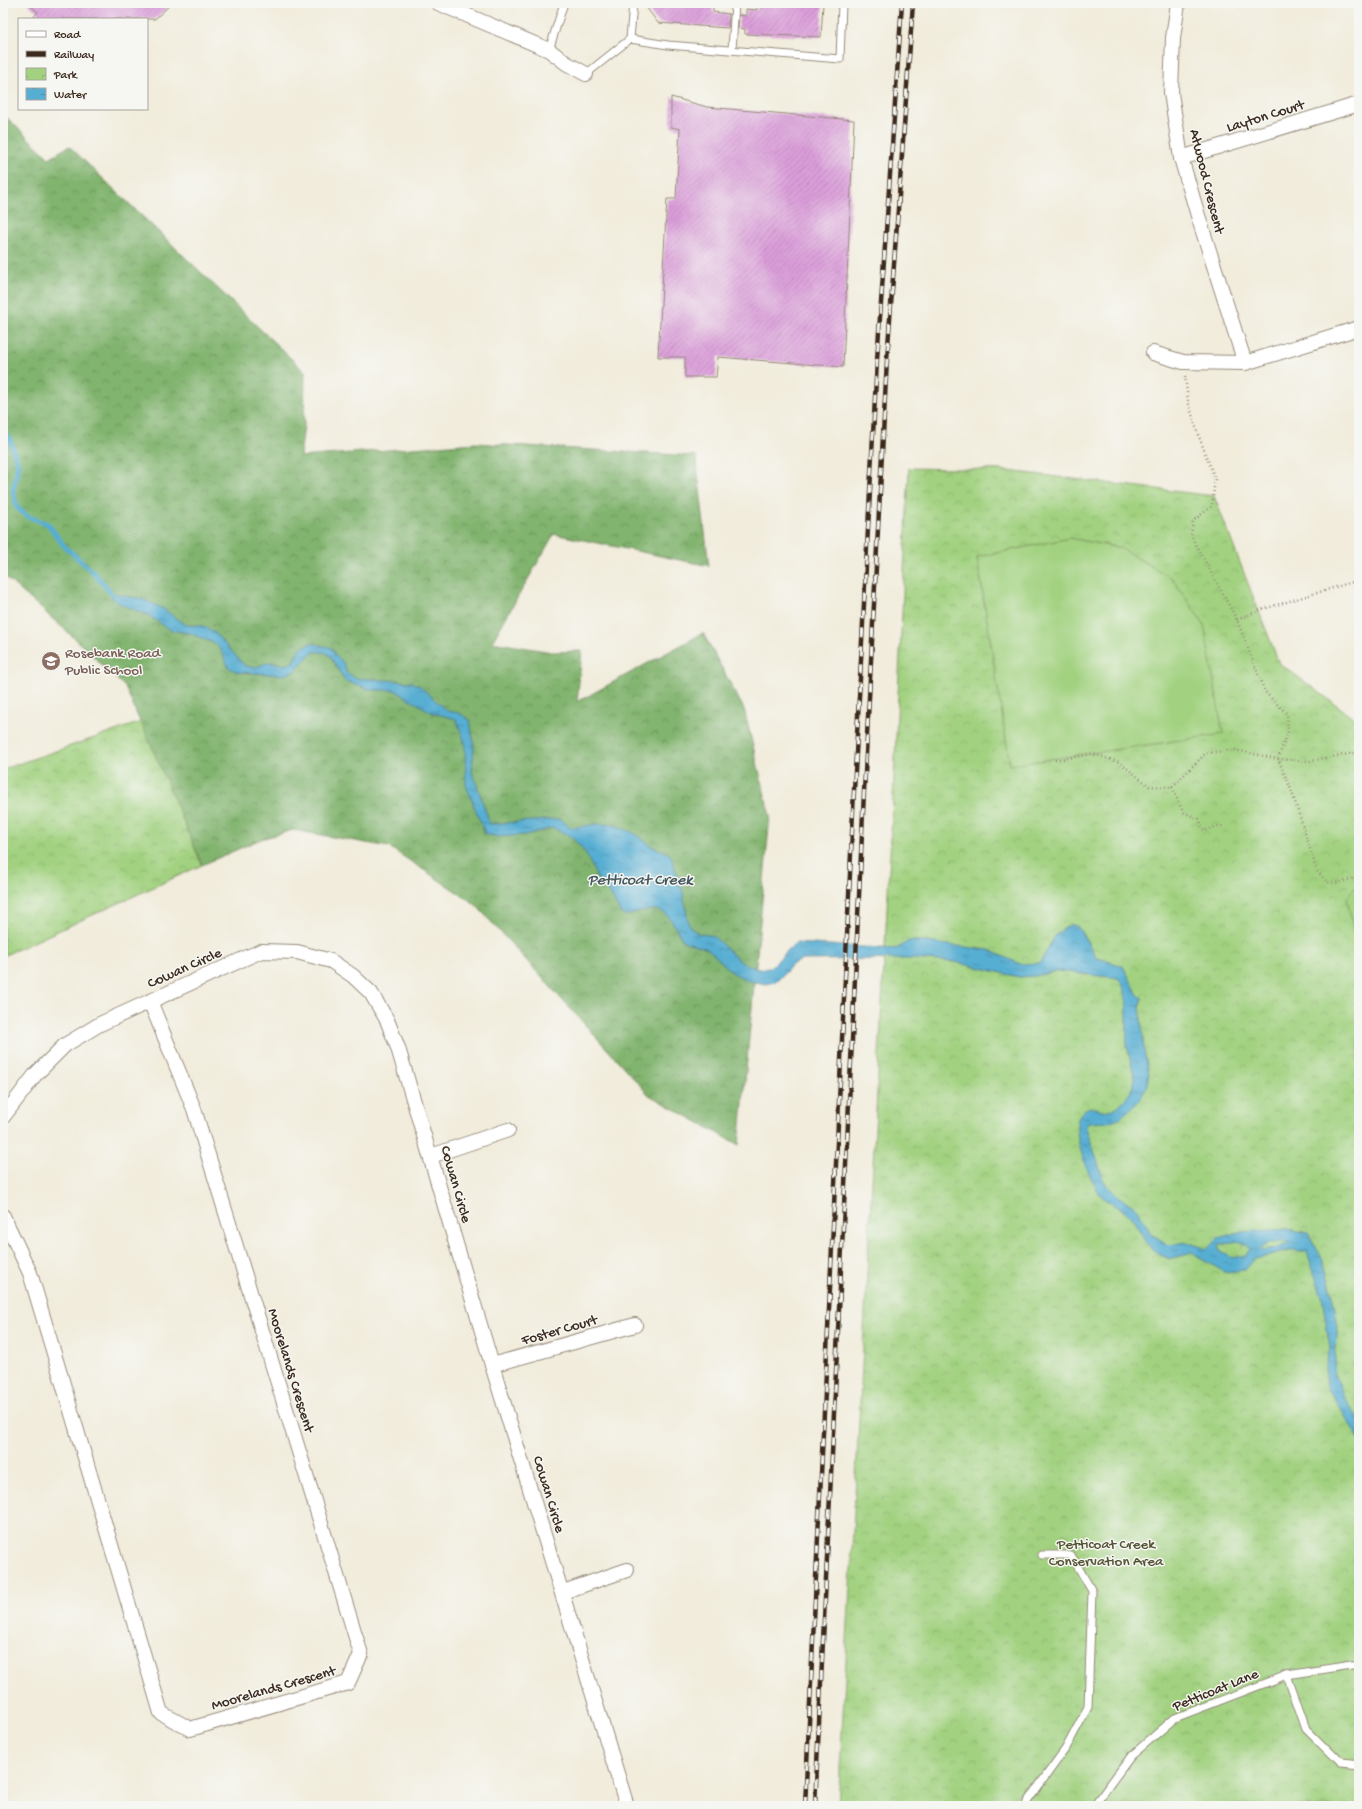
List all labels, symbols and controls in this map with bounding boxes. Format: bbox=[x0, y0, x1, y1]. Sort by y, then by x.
legend bbox=[18, 18, 148, 110]
text: Road bbox=[54, 29, 81, 43]
text: Railway bbox=[54, 49, 94, 63]
text: Park bbox=[53, 69, 79, 83]
text: Water bbox=[54, 89, 88, 103]
street label: Layton Court bbox=[1225, 96, 1308, 137]
street label: Atwood Crescent bbox=[1184, 127, 1228, 238]
place label: Rosebank Road Public School bbox=[64, 645, 161, 680]
school or university icon: Rosebank Road Public School bbox=[40, 650, 62, 672]
water label: Petticoat Creek bbox=[588, 872, 694, 891]
street label: Cowan Circle bbox=[145, 944, 225, 993]
street label: Cowan Circle bbox=[435, 1144, 475, 1225]
street label: Moorelands Crescent bbox=[263, 1307, 318, 1436]
street label: Foster Court bbox=[519, 1311, 601, 1351]
street label: Cowan Circle bbox=[528, 1454, 568, 1535]
park label: Petticoat Creek Conservation Area bbox=[1049, 1536, 1164, 1571]
street label: Moorelands Crescent bbox=[209, 1662, 340, 1715]
street label: Petticoat Lane bbox=[1169, 1665, 1262, 1717]

